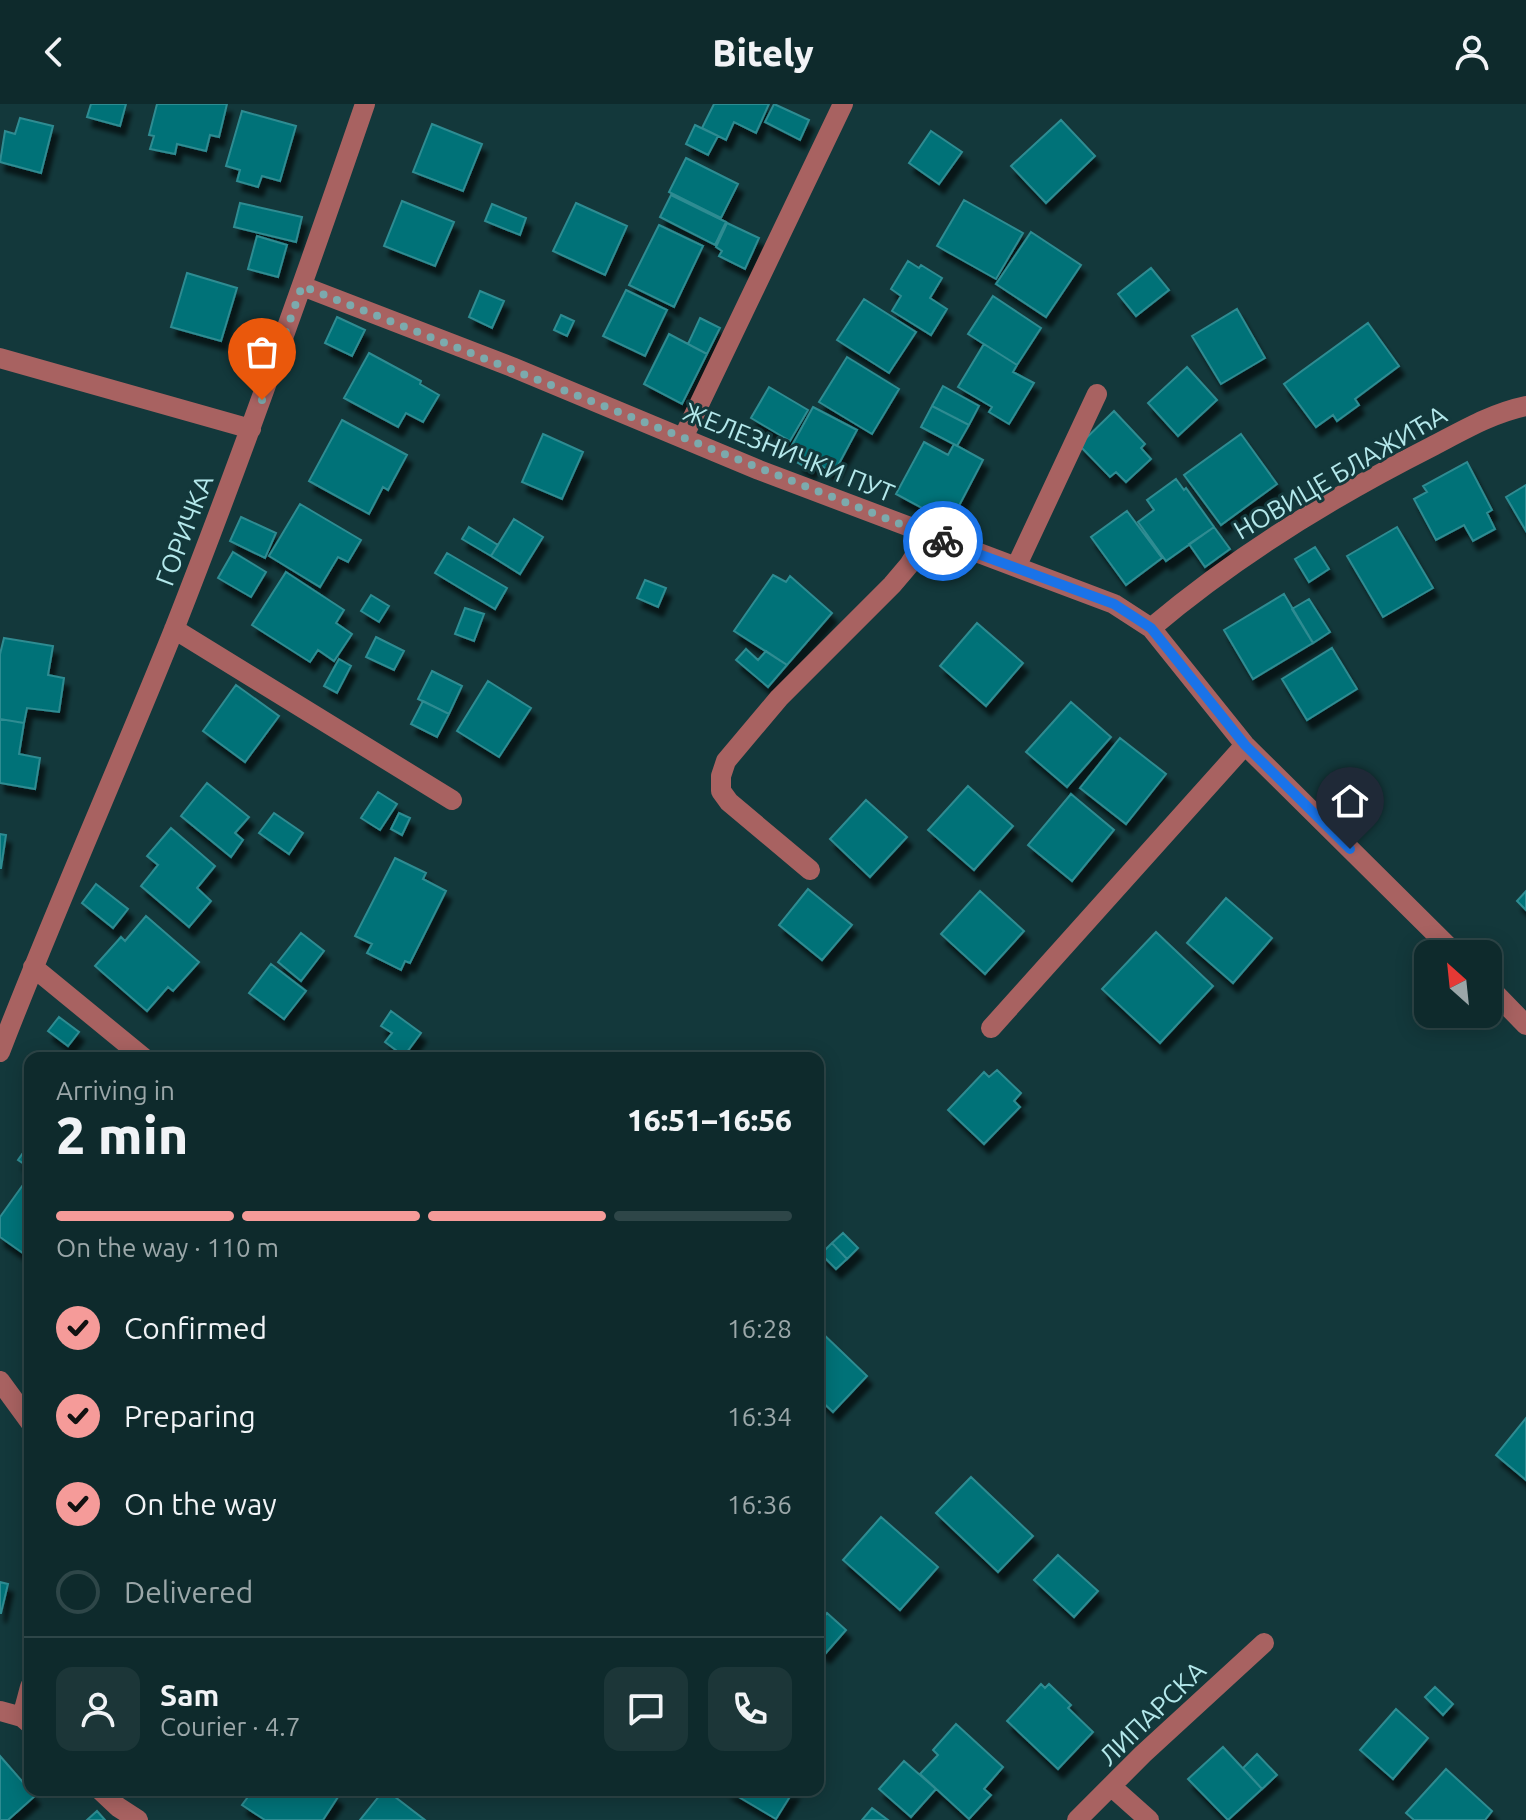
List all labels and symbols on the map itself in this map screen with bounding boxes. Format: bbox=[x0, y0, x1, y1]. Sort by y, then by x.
pin bbox=[228, 318, 296, 400]
street label: ЖЕЛЕЗНИЧКИ ПУТ bbox=[679, 396, 899, 508]
street label: НОВИЦЕ БЛАЖИЋА bbox=[1229, 399, 1452, 545]
street label: ГОРИЧКА bbox=[150, 470, 218, 589]
courier bbox=[903, 501, 983, 581]
pin bbox=[1316, 767, 1384, 849]
north arrow bbox=[1414, 940, 1502, 1028]
street label: ЛИПАРСКА bbox=[1093, 1655, 1211, 1771]

